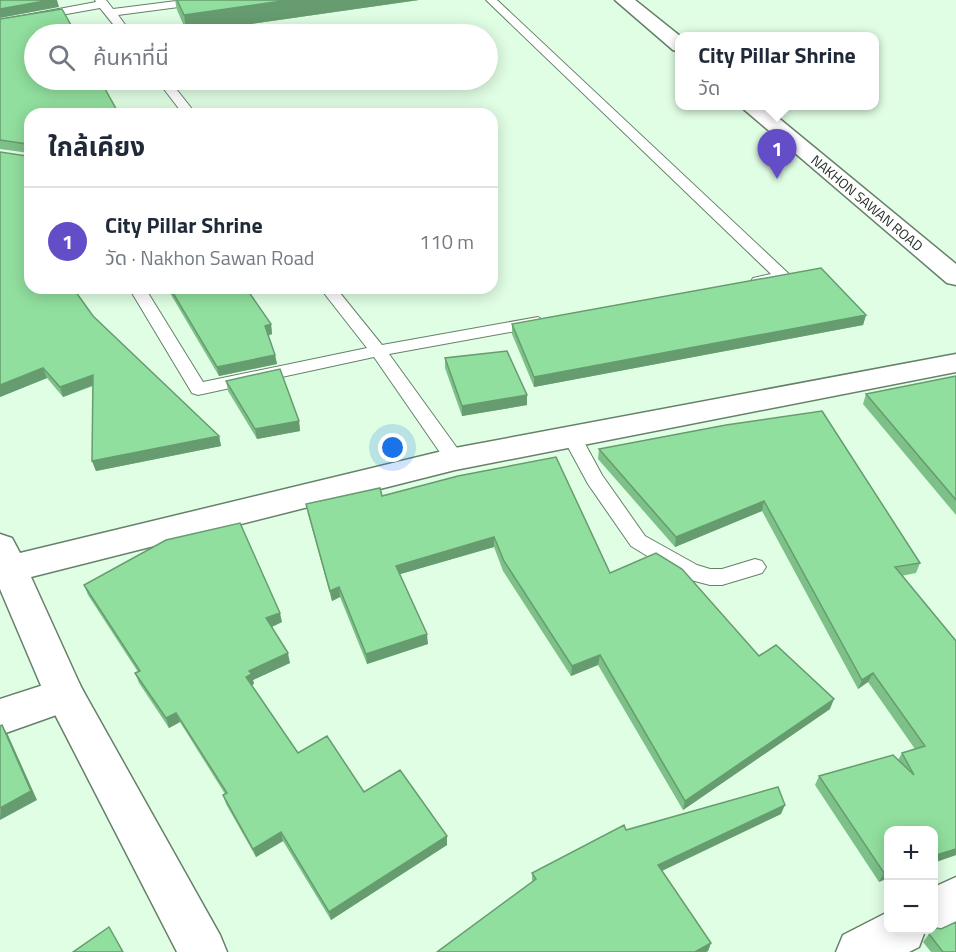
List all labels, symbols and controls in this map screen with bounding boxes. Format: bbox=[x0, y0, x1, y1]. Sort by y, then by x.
search box bbox=[24, 24, 498, 90]
popup bbox=[675, 32, 879, 110]
text: City Pillar Shrine bbox=[698, 38, 856, 72]
text: ค้นหาที่นี่ bbox=[93, 40, 169, 74]
icon: search bbox=[45, 41, 78, 74]
text: วัด bbox=[698, 72, 720, 103]
text: ใกล้เคียง bbox=[48, 127, 145, 166]
pin: 1 bbox=[758, 130, 796, 179]
street label: NAKHON SAWAN ROAD bbox=[807, 149, 928, 256]
text: City Pillar Shrine bbox=[105, 208, 263, 242]
text: 1 bbox=[62, 226, 73, 257]
text: 110 m bbox=[419, 226, 474, 257]
text: วัด · Nakhon Sawan Road bbox=[105, 242, 314, 273]
your location bbox=[378, 433, 407, 462]
map controls bbox=[884, 826, 938, 934]
button: + bbox=[884, 826, 938, 880]
button: − bbox=[884, 880, 938, 934]

